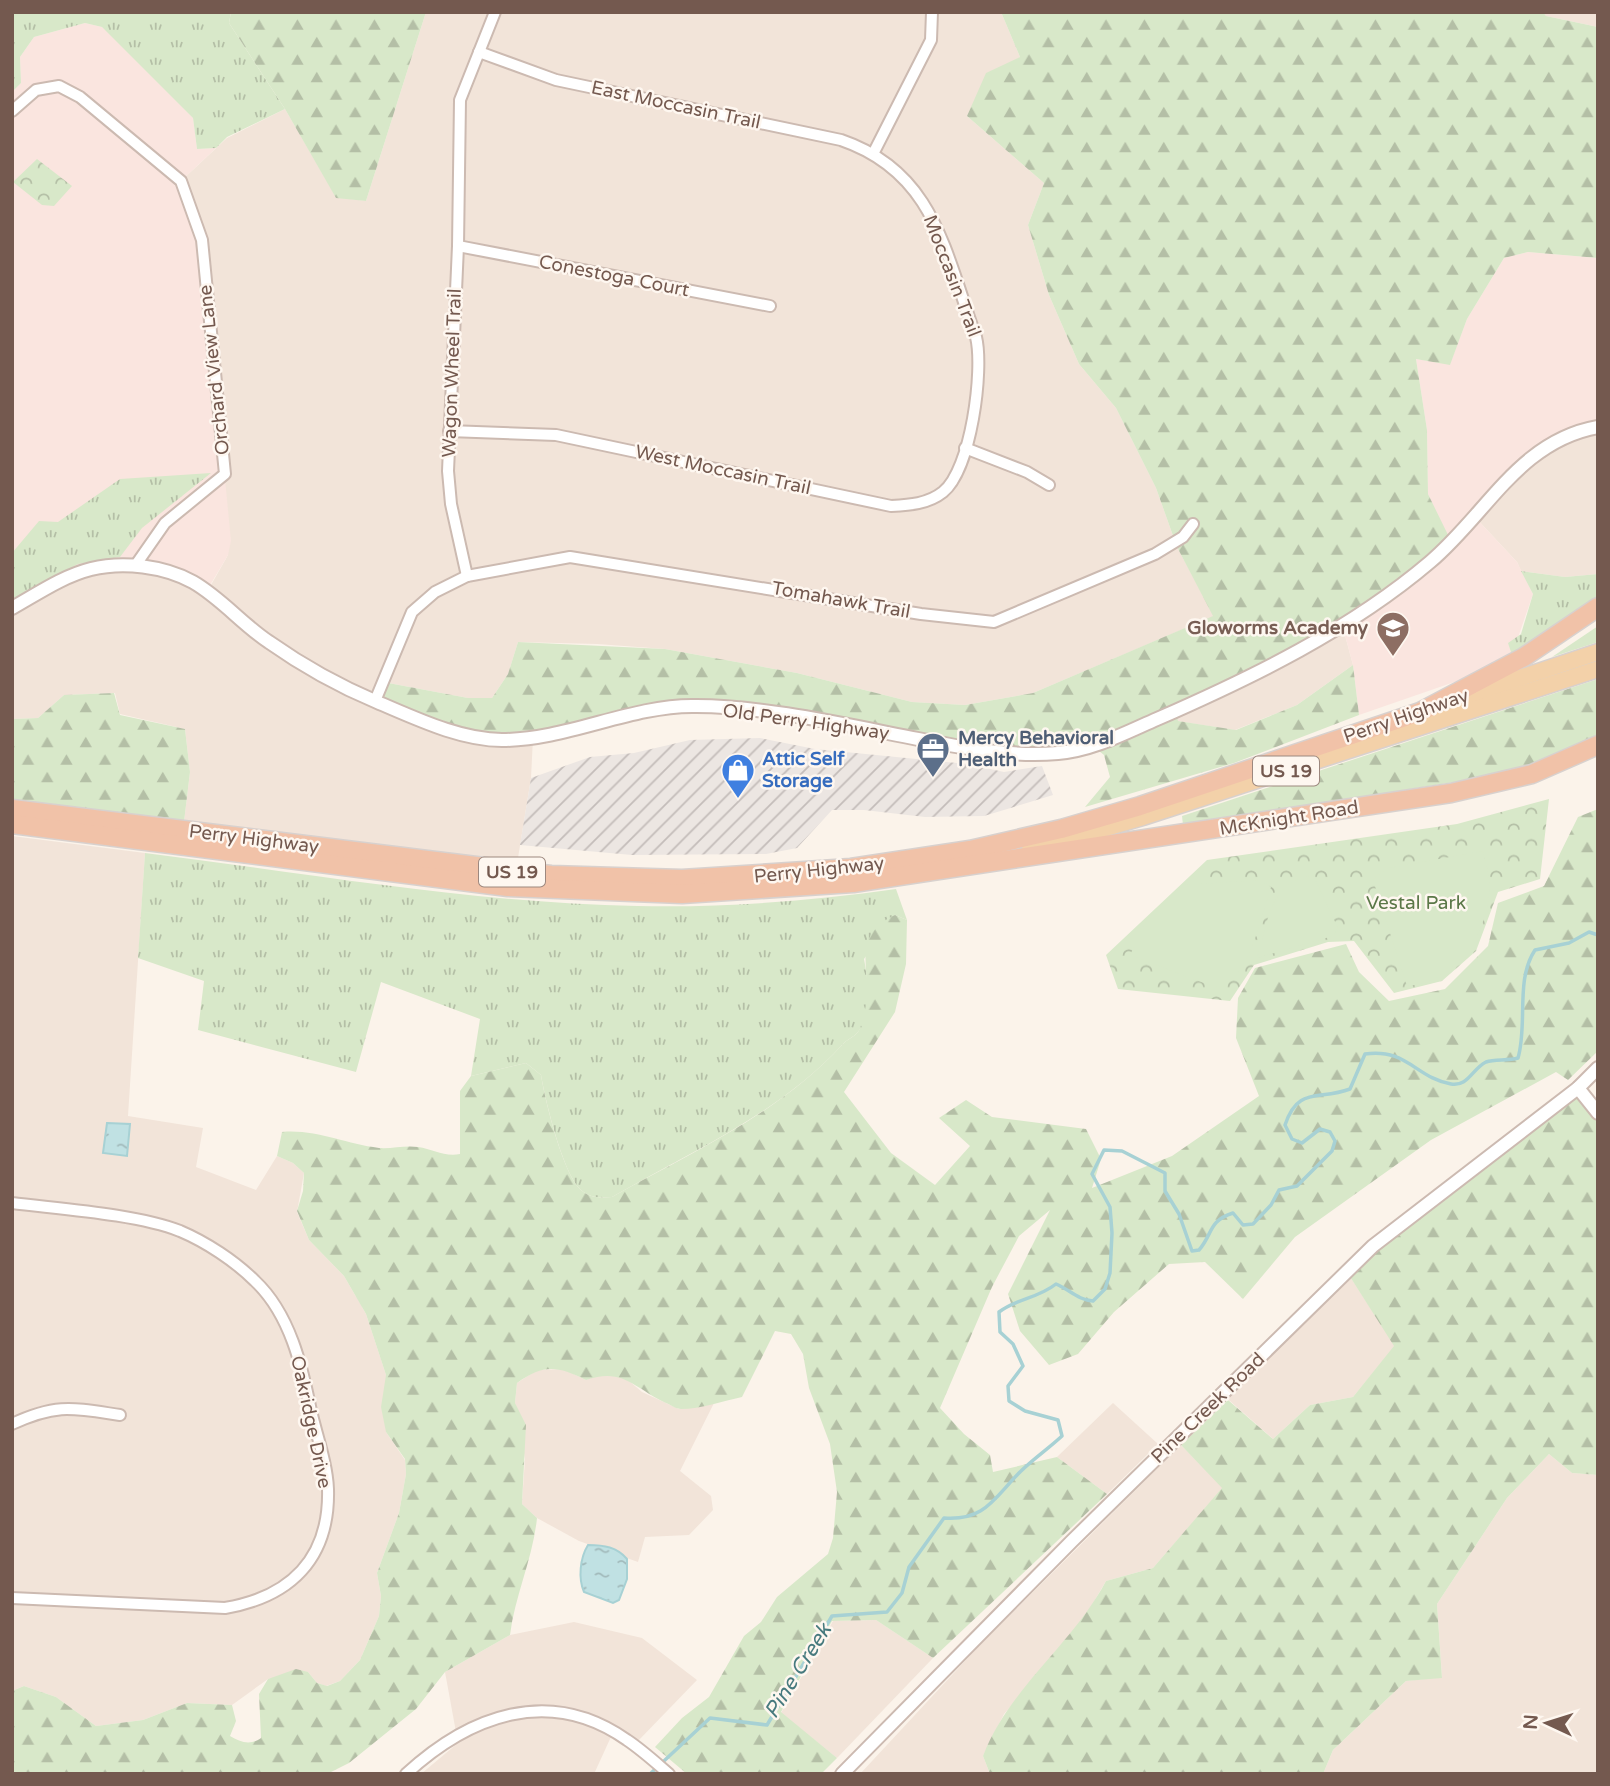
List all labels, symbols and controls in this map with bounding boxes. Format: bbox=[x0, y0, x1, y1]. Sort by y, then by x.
street label: East Moccasin Trail bbox=[589, 76, 763, 134]
street label: Moccasin Trail bbox=[919, 212, 985, 340]
street label: Conestoga Court bbox=[537, 251, 691, 301]
street label: Orchard View Lane bbox=[194, 284, 234, 456]
street label: Wagon Wheel Trail bbox=[438, 288, 466, 458]
street label: West Moccasin Trail bbox=[633, 441, 813, 499]
street label: Tomahawk Trail bbox=[770, 577, 912, 623]
school or university icon: Gloworms Academy bbox=[1374, 609, 1412, 658]
place label: Gloworms Academy bbox=[1187, 617, 1369, 640]
street label: Perry Highway bbox=[1341, 684, 1471, 748]
street label: Old Perry Highway bbox=[721, 699, 891, 745]
place label: Mercy Behavioral Health bbox=[958, 727, 1114, 771]
office icon: Mercy Behavioral Health bbox=[914, 730, 952, 779]
place label: Attic Self Storage bbox=[762, 748, 845, 793]
shop icon: Attic Self Storage bbox=[719, 751, 757, 800]
road number: US 19 bbox=[1253, 756, 1319, 786]
street label: McKnight Road bbox=[1218, 796, 1360, 840]
street label: Perry Highway bbox=[188, 820, 320, 858]
street label: Perry Highway bbox=[753, 852, 885, 888]
road number: US 19 bbox=[479, 858, 545, 886]
park label: Vestal Park bbox=[1366, 892, 1466, 914]
street label: Pine Creek Road bbox=[1147, 1348, 1269, 1468]
street label: Oakridge Drive bbox=[286, 1354, 336, 1490]
water label: Pine Creek bbox=[759, 1618, 838, 1723]
north arrow bbox=[1512, 1688, 1582, 1758]
text: N bbox=[1520, 1714, 1543, 1730]

